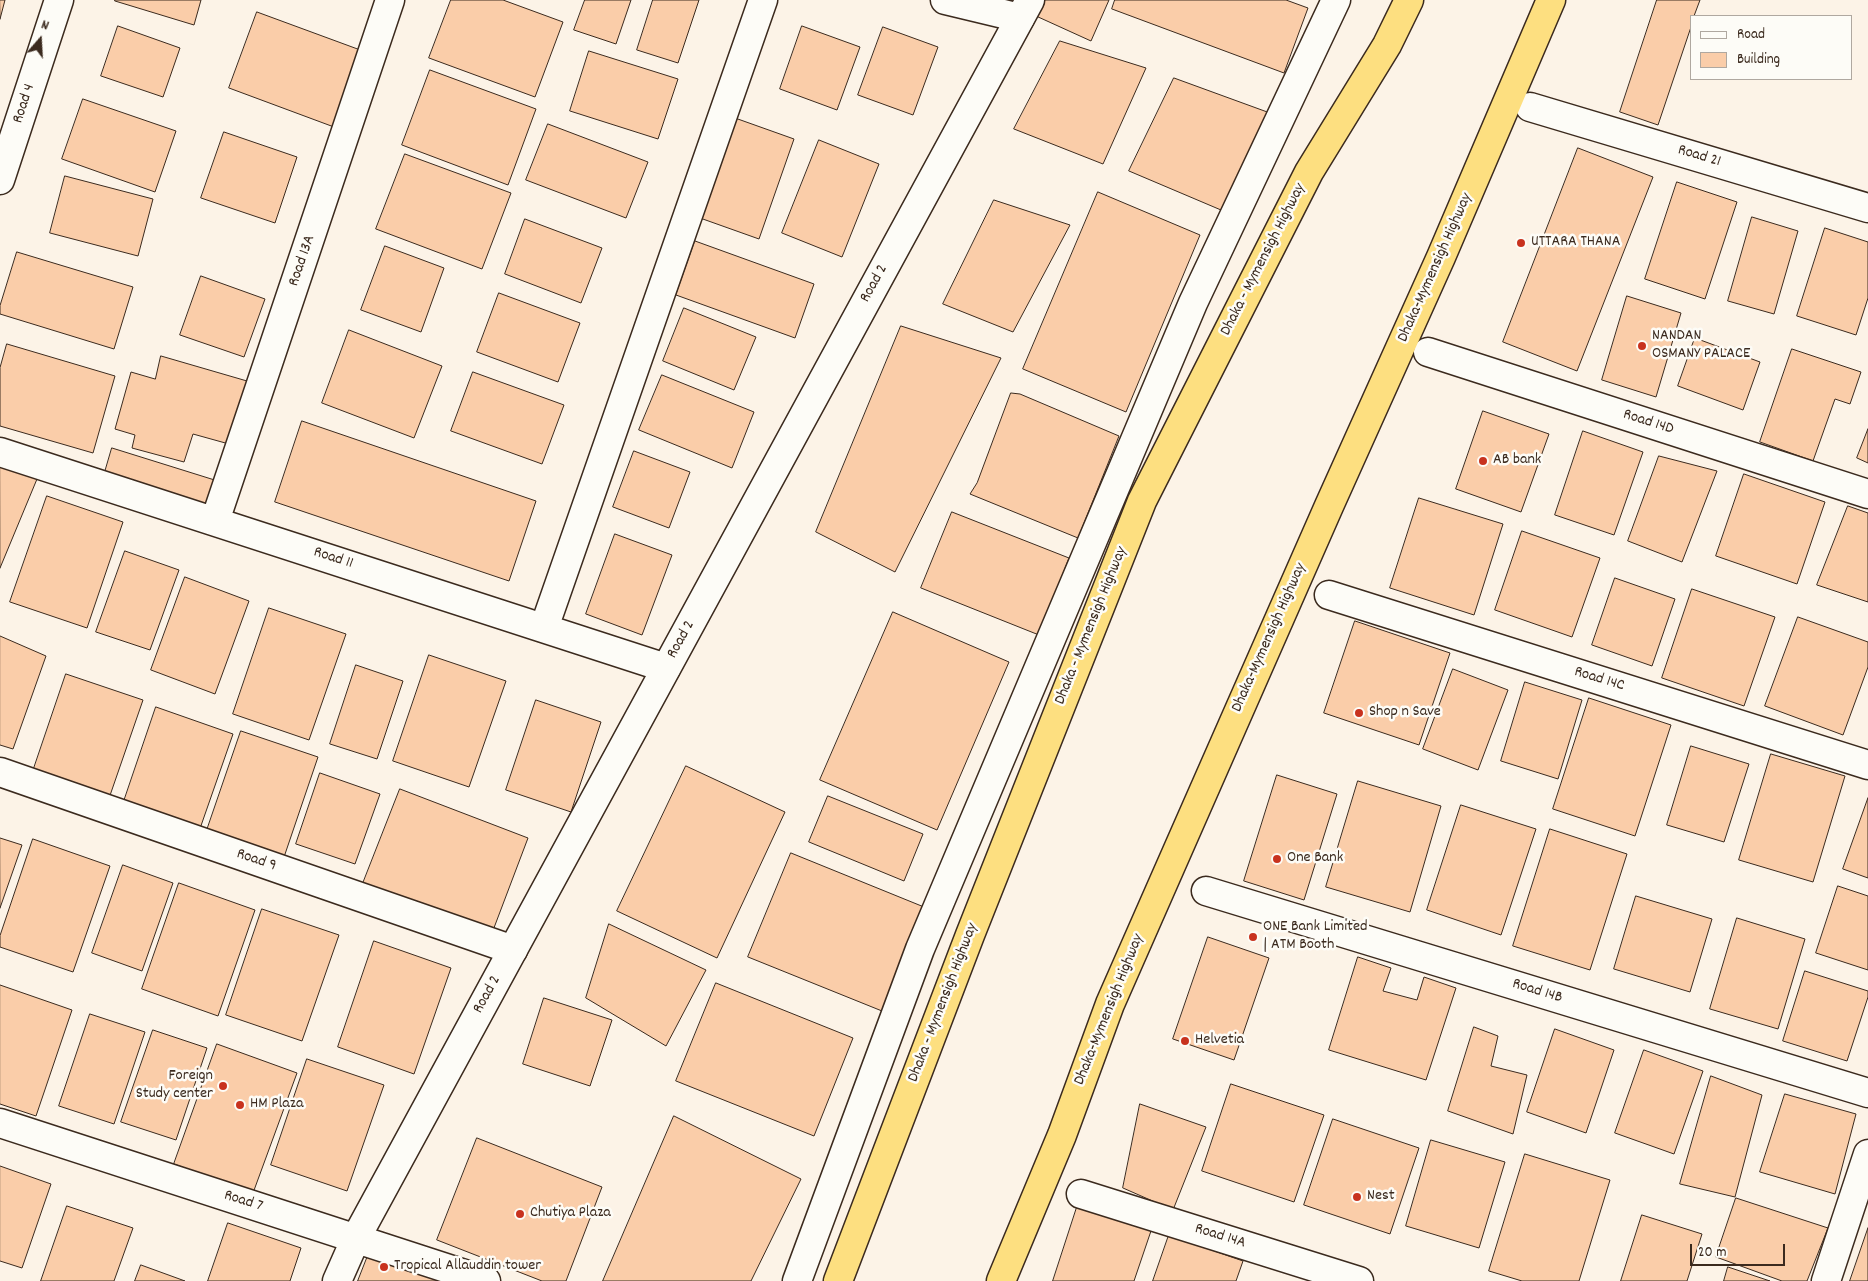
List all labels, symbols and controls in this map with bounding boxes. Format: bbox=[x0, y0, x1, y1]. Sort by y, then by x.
north arrow bbox=[15, 15, 65, 65]
text: N bbox=[38, 15, 51, 36]
legend bbox=[1690, 15, 1853, 80]
text: Road bbox=[1737, 24, 1765, 46]
text: Building bbox=[1737, 49, 1780, 71]
street label: Road 4 bbox=[10, 82, 40, 126]
street label: Road 21 bbox=[1675, 141, 1723, 173]
street label: Dhaka - Mymensigh Highway bbox=[1217, 181, 1311, 339]
street label: Dhaka-Mymensigh Highway bbox=[1394, 190, 1478, 346]
street label: Road 13A bbox=[285, 233, 321, 289]
place label: UTTARA THANA bbox=[1531, 233, 1620, 253]
marker: UTTARA THANA bbox=[1515, 237, 1527, 249]
street label: Road 2 bbox=[857, 262, 893, 306]
place label: NANDAN OSMANY PALACE bbox=[1652, 327, 1750, 365]
marker: NANDAN OSMANY PALACE bbox=[1636, 340, 1648, 352]
street label: Road 14D bbox=[1620, 406, 1676, 440]
place label: AB bank bbox=[1493, 451, 1541, 471]
marker: AB bank bbox=[1477, 455, 1489, 467]
street label: Road 11 bbox=[311, 544, 355, 574]
street label: Dhaka - Mymensigh Highway bbox=[1052, 544, 1132, 708]
street label: Dhaka-Mymensigh Highway bbox=[1228, 560, 1312, 716]
street label: Road 2 bbox=[664, 618, 700, 662]
street label: Road 14C bbox=[1572, 663, 1626, 697]
place label: Shop n Save bbox=[1369, 703, 1441, 723]
marker: Shop n Save bbox=[1353, 707, 1365, 719]
street label: Road 9 bbox=[234, 845, 278, 877]
place label: One Bank bbox=[1287, 849, 1343, 869]
marker: One Bank bbox=[1271, 853, 1283, 865]
place label: ONE Bank Limited | ATM Booth bbox=[1263, 918, 1368, 956]
street label: Dhaka - Mymensigh Highway bbox=[905, 921, 983, 1085]
marker: ONE Bank Limited | ATM Booth bbox=[1247, 931, 1259, 943]
street label: Dhaka-Mymensigh Highway bbox=[1071, 932, 1149, 1088]
street label: Road 2 bbox=[470, 973, 506, 1017]
street label: Road 14B bbox=[1510, 975, 1564, 1009]
place label: Helvetia bbox=[1195, 1031, 1244, 1051]
marker: Helvetia bbox=[1179, 1035, 1191, 1047]
place label: Foreign Study center bbox=[136, 1067, 213, 1105]
marker: Foreign Study center bbox=[217, 1080, 229, 1092]
place label: HM Plaza bbox=[250, 1095, 303, 1115]
marker: HM Plaza bbox=[234, 1099, 246, 1111]
street label: Road 7 bbox=[221, 1187, 265, 1217]
place label: Nest bbox=[1367, 1187, 1395, 1207]
marker: Nest bbox=[1351, 1191, 1363, 1203]
place label: Chutiya Plaza bbox=[530, 1204, 611, 1224]
marker: Chutiya Plaza bbox=[514, 1208, 526, 1220]
street label: Road 14A bbox=[1192, 1220, 1248, 1254]
scale bar bbox=[1693, 1234, 1788, 1266]
text: 20 m bbox=[1698, 1242, 1726, 1264]
place label: Tropical Allauddin tower bbox=[394, 1257, 541, 1277]
marker: Tropical Allauddin tower bbox=[378, 1261, 390, 1273]

